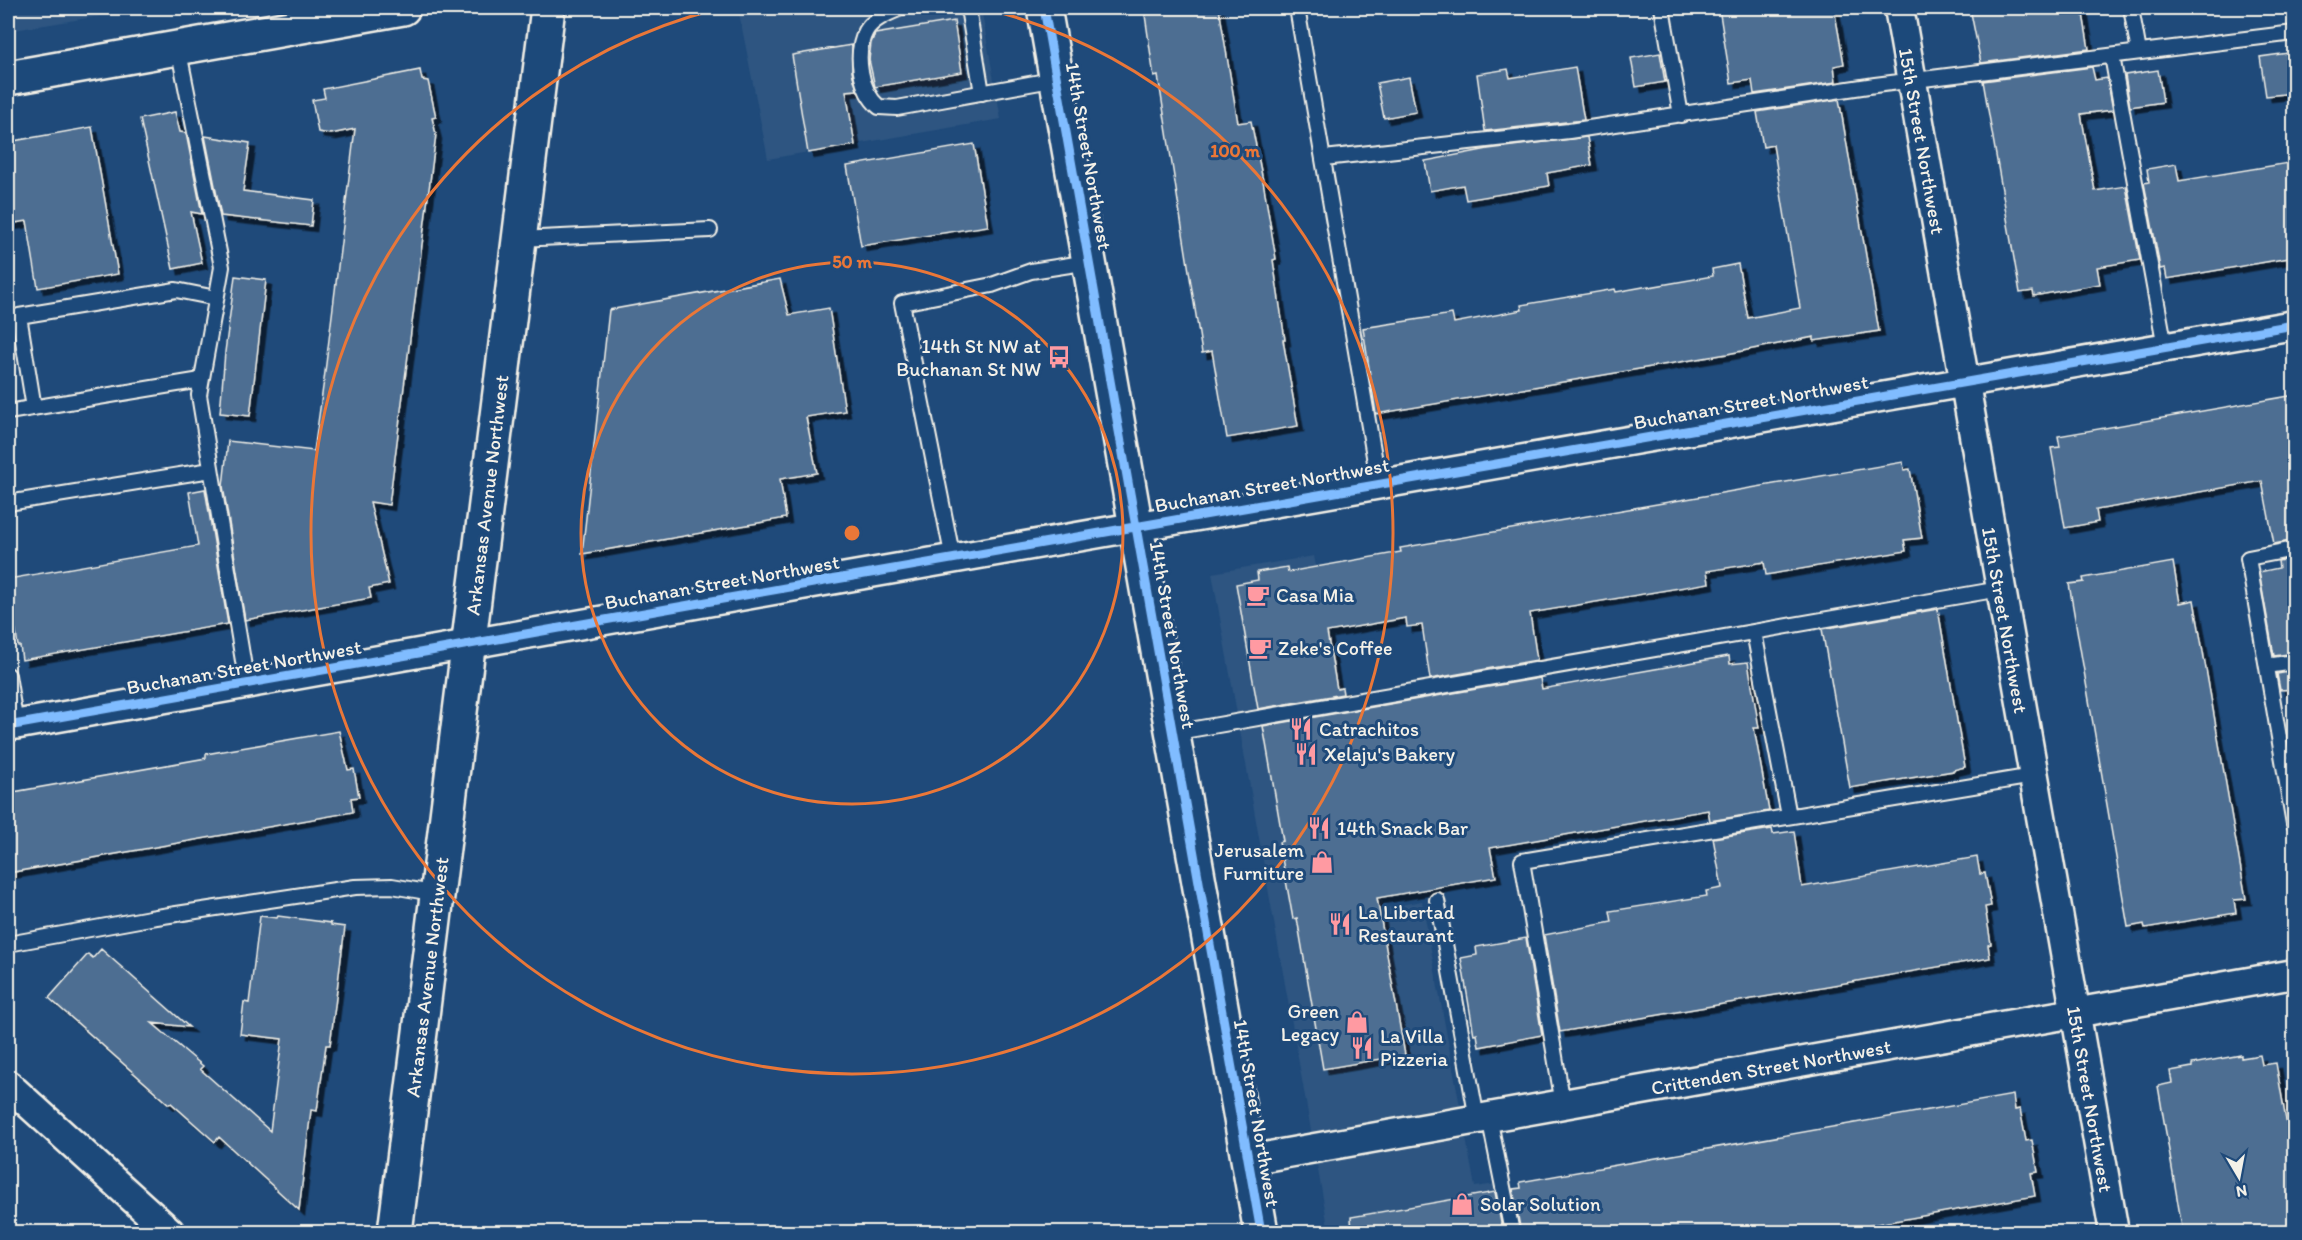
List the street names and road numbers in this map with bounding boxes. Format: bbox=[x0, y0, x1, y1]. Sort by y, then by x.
street label: 15th Street Northwest bbox=[1894, 46, 1950, 236]
street label: 14th Street Northwest bbox=[1061, 60, 1117, 252]
street label: Buchanan Street Northwest bbox=[1632, 370, 1870, 434]
street label: Arkansas Avenue Northwest bbox=[460, 373, 514, 617]
street label: Buchanan Street Northwest bbox=[1153, 453, 1391, 517]
street label: 15th Street Northwest bbox=[1977, 525, 2033, 715]
street label: 14th Street Northwest bbox=[1145, 539, 1201, 731]
street label: Buchanan Street Northwest bbox=[603, 550, 841, 614]
street label: Buchanan Street Northwest bbox=[125, 635, 363, 699]
street label: Arkansas Avenue Northwest bbox=[400, 855, 454, 1099]
street label: 15th Street Northwest bbox=[2062, 1004, 2118, 1194]
street label: 14th Street Northwest bbox=[1229, 1017, 1285, 1209]
street label: Crittenden Street Northwest bbox=[1649, 1034, 1893, 1100]

